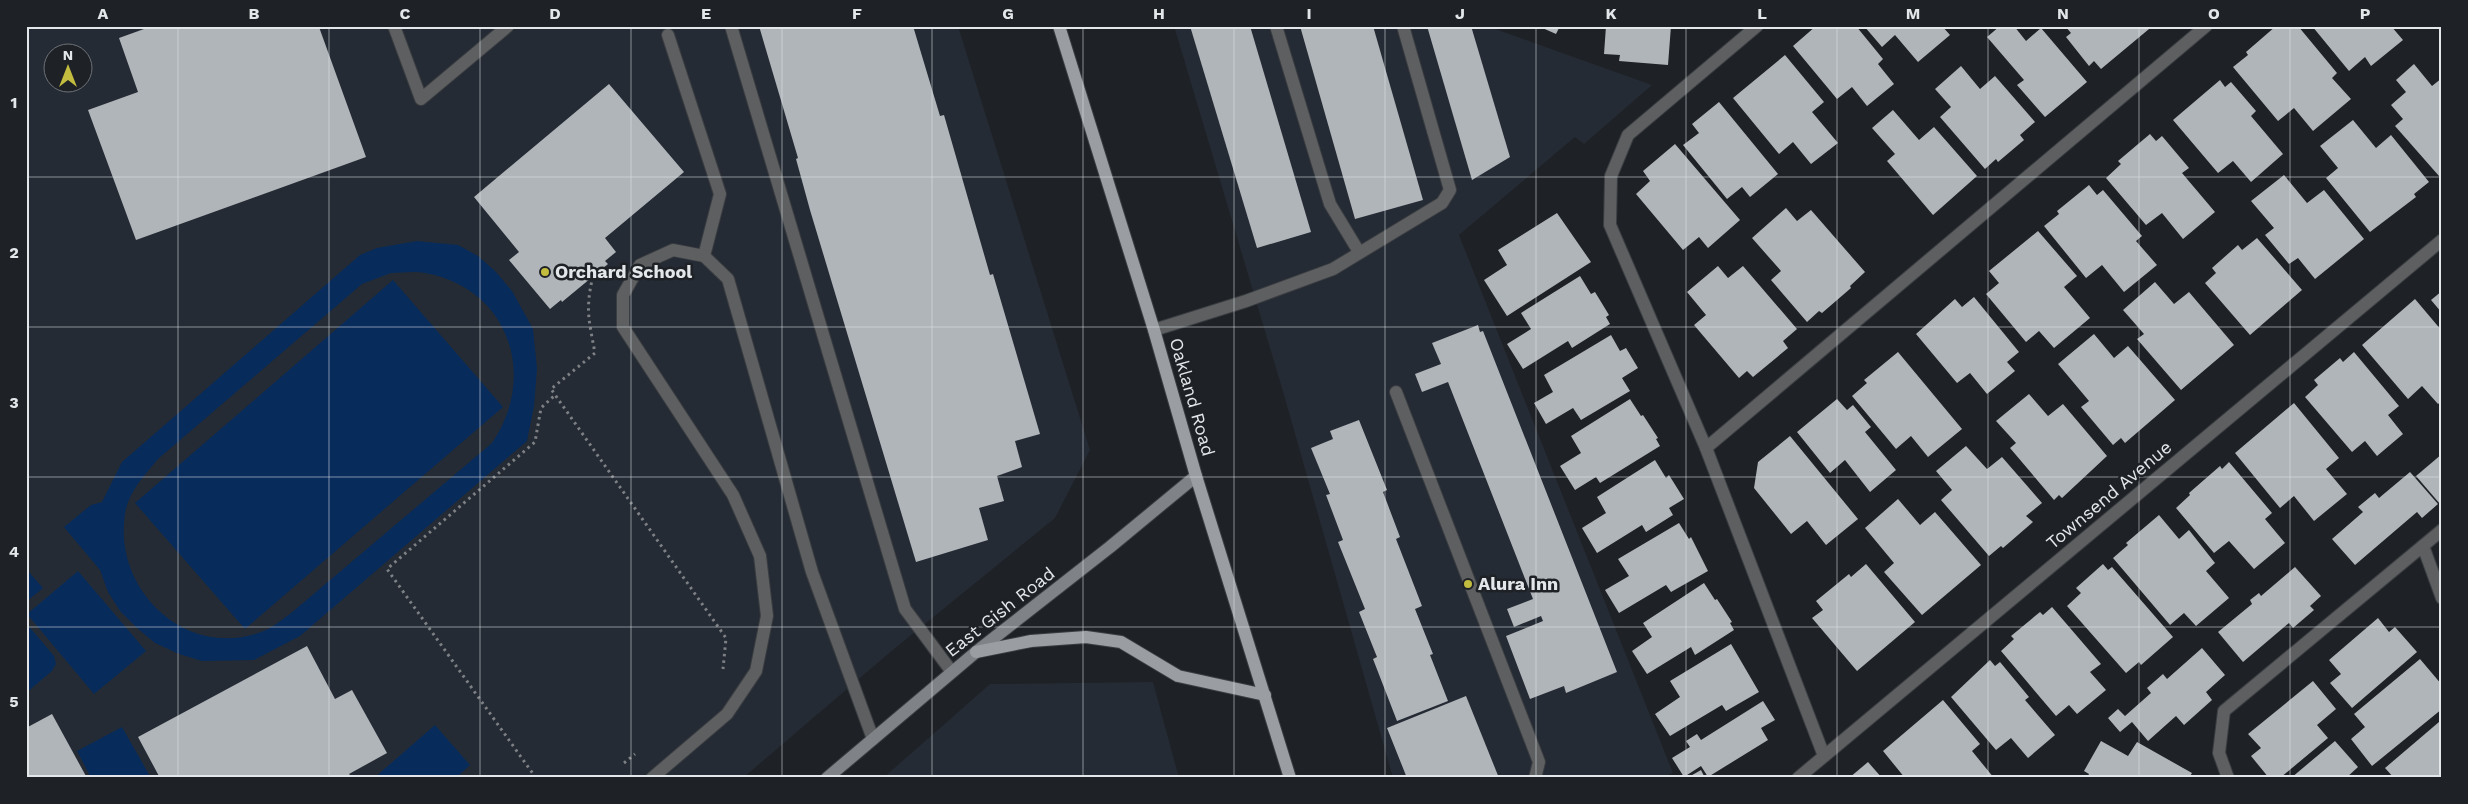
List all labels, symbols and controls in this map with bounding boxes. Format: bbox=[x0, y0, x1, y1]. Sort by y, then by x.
text: A bbox=[98, 4, 109, 23]
text: B bbox=[249, 4, 260, 23]
text: C bbox=[400, 4, 411, 23]
text: D bbox=[549, 4, 561, 23]
text: E bbox=[701, 4, 711, 23]
text: F bbox=[852, 4, 862, 23]
text: G bbox=[1002, 4, 1014, 23]
text: H bbox=[1153, 4, 1165, 23]
text: I bbox=[1306, 4, 1312, 23]
text: J bbox=[1455, 4, 1465, 23]
text: K bbox=[1605, 4, 1617, 23]
text: L bbox=[1757, 4, 1767, 23]
text: M bbox=[1906, 4, 1920, 23]
text: N bbox=[2057, 4, 2069, 23]
text: O bbox=[2208, 4, 2220, 23]
text: P bbox=[2360, 4, 2371, 23]
north arrow bbox=[42, 42, 92, 92]
text: N bbox=[63, 47, 73, 63]
text: 1 bbox=[11, 93, 17, 112]
text: 2 bbox=[9, 243, 19, 262]
place label: Orchard School bbox=[555, 261, 692, 282]
marker: Orchard School bbox=[539, 266, 551, 278]
street label: Oakland Road bbox=[1166, 335, 1219, 458]
text: 3 bbox=[9, 393, 19, 412]
street label: Townsend Avenue bbox=[2042, 436, 2176, 553]
text: 4 bbox=[9, 542, 19, 561]
street label: East Gish Road bbox=[941, 562, 1059, 661]
place label: Alura Inn bbox=[1478, 573, 1558, 594]
marker: Alura Inn bbox=[1462, 578, 1474, 590]
text: 5 bbox=[9, 692, 19, 711]

